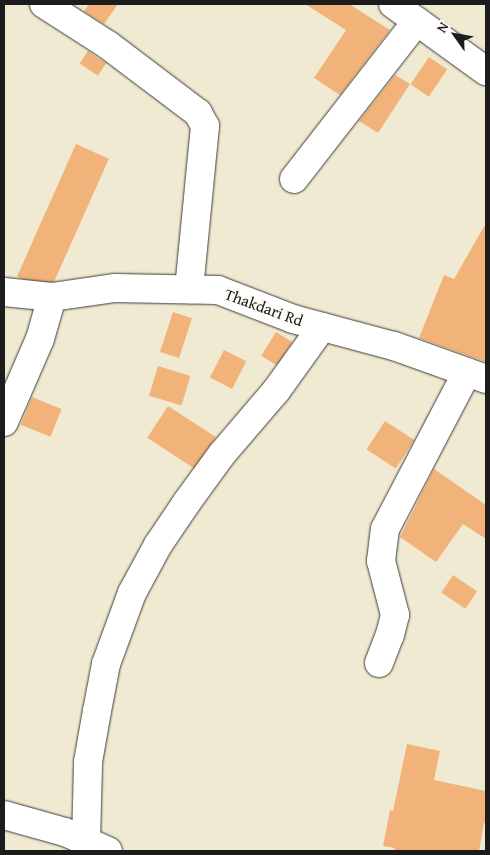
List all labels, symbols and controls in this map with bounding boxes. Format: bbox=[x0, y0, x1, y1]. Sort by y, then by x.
north arrow bbox=[430, 10, 480, 60]
text: N bbox=[431, 18, 453, 36]
street label: Thakdari Rd bbox=[222, 284, 306, 330]

